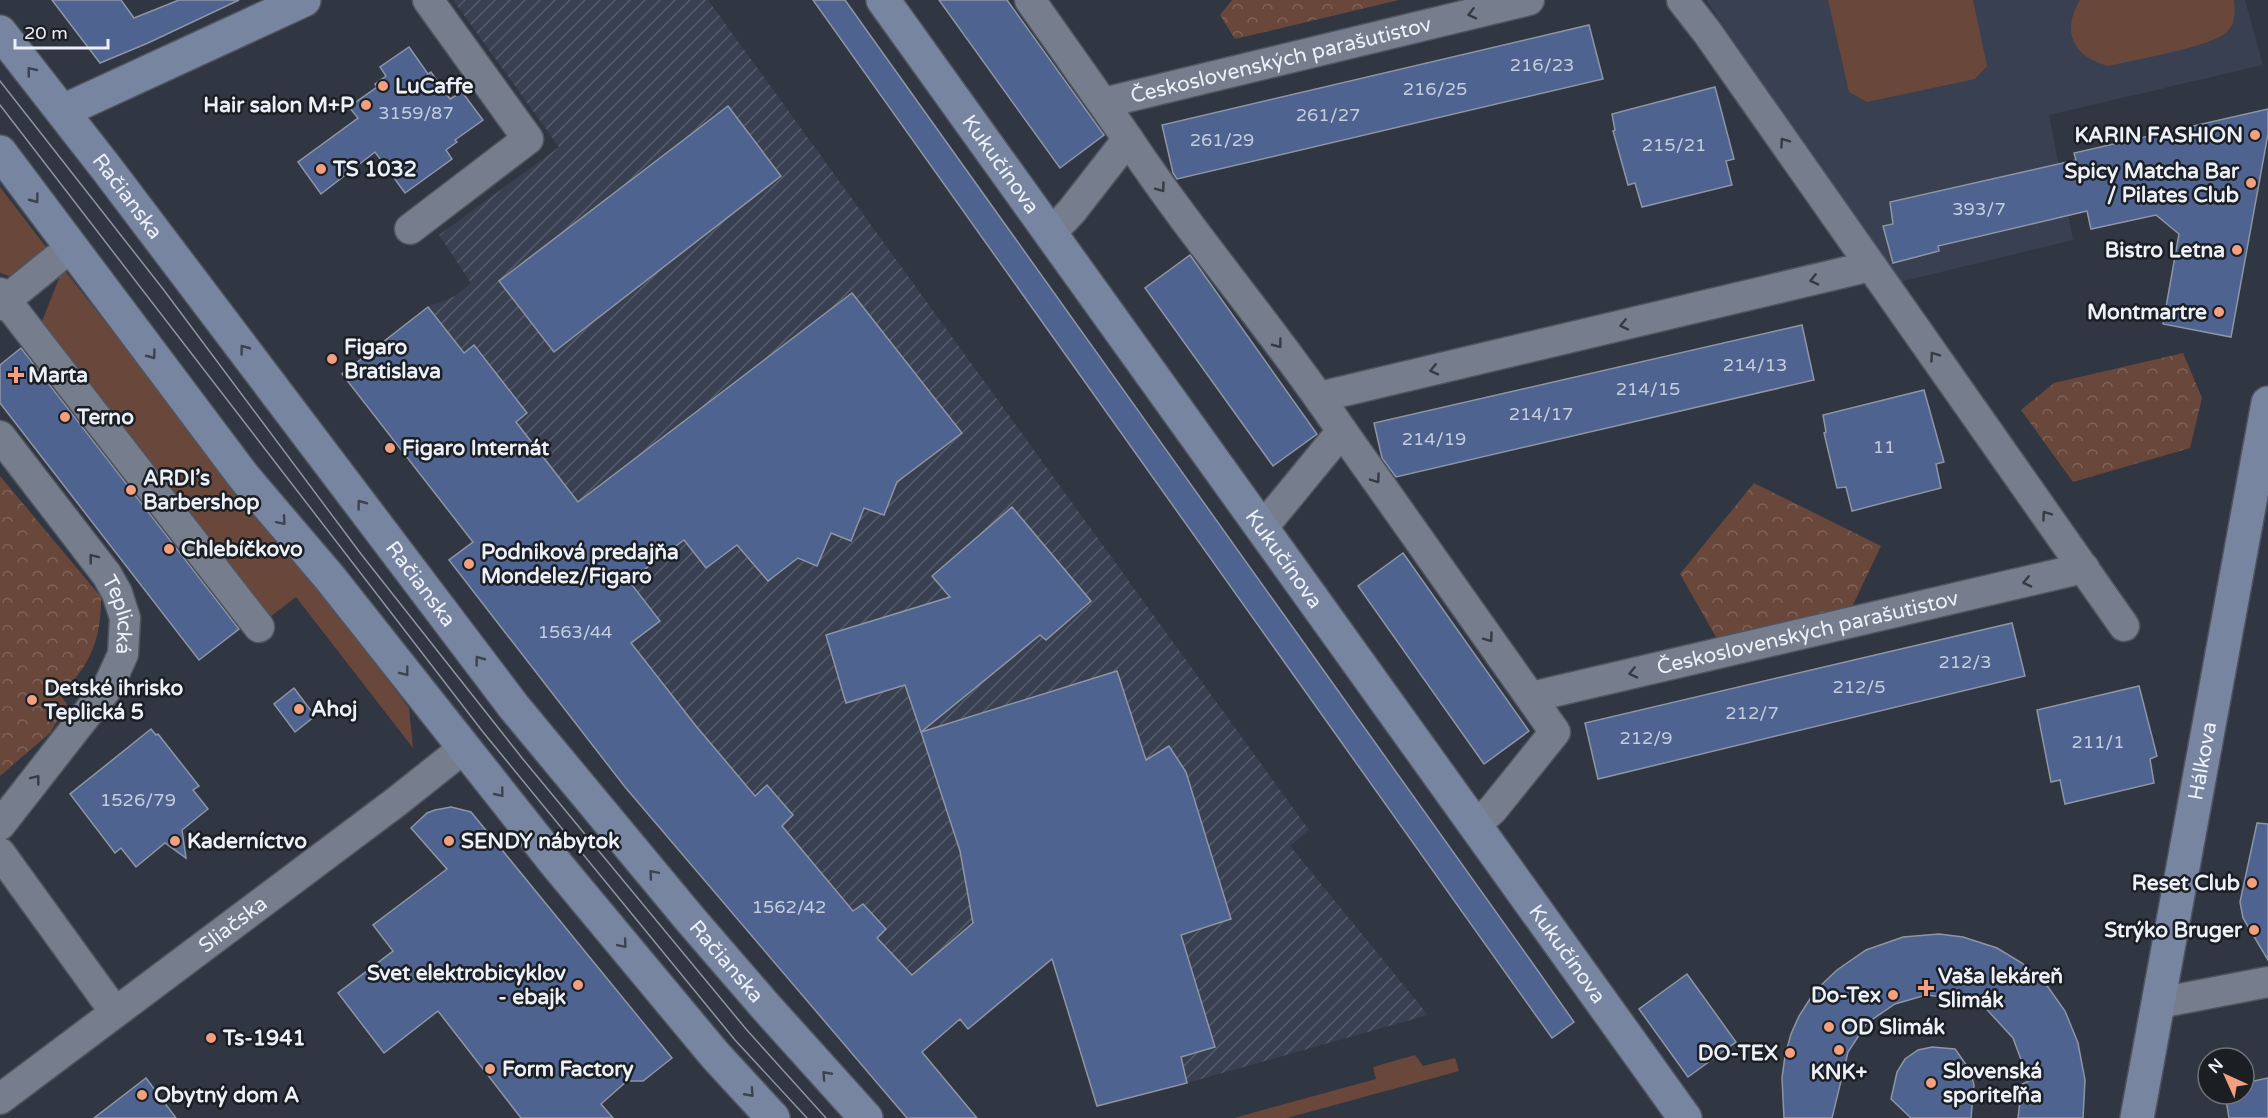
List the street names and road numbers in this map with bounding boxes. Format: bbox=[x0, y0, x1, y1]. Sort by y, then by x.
street label: Československých parašutistov bbox=[1128, 12, 1434, 108]
street label: Kukučínova bbox=[957, 110, 1045, 218]
street label: Račianska bbox=[87, 148, 168, 244]
street label: Kukučínova bbox=[1240, 505, 1328, 613]
street label: Račianska bbox=[380, 536, 461, 632]
street label: Teplická bbox=[97, 571, 138, 655]
street label: Československých parašutistov bbox=[1654, 585, 1961, 680]
street label: Hálkova bbox=[2183, 720, 2222, 802]
street label: Sliačska bbox=[194, 891, 272, 958]
street label: Kukučínova bbox=[1523, 900, 1611, 1008]
street label: Račianska bbox=[684, 915, 769, 1008]

